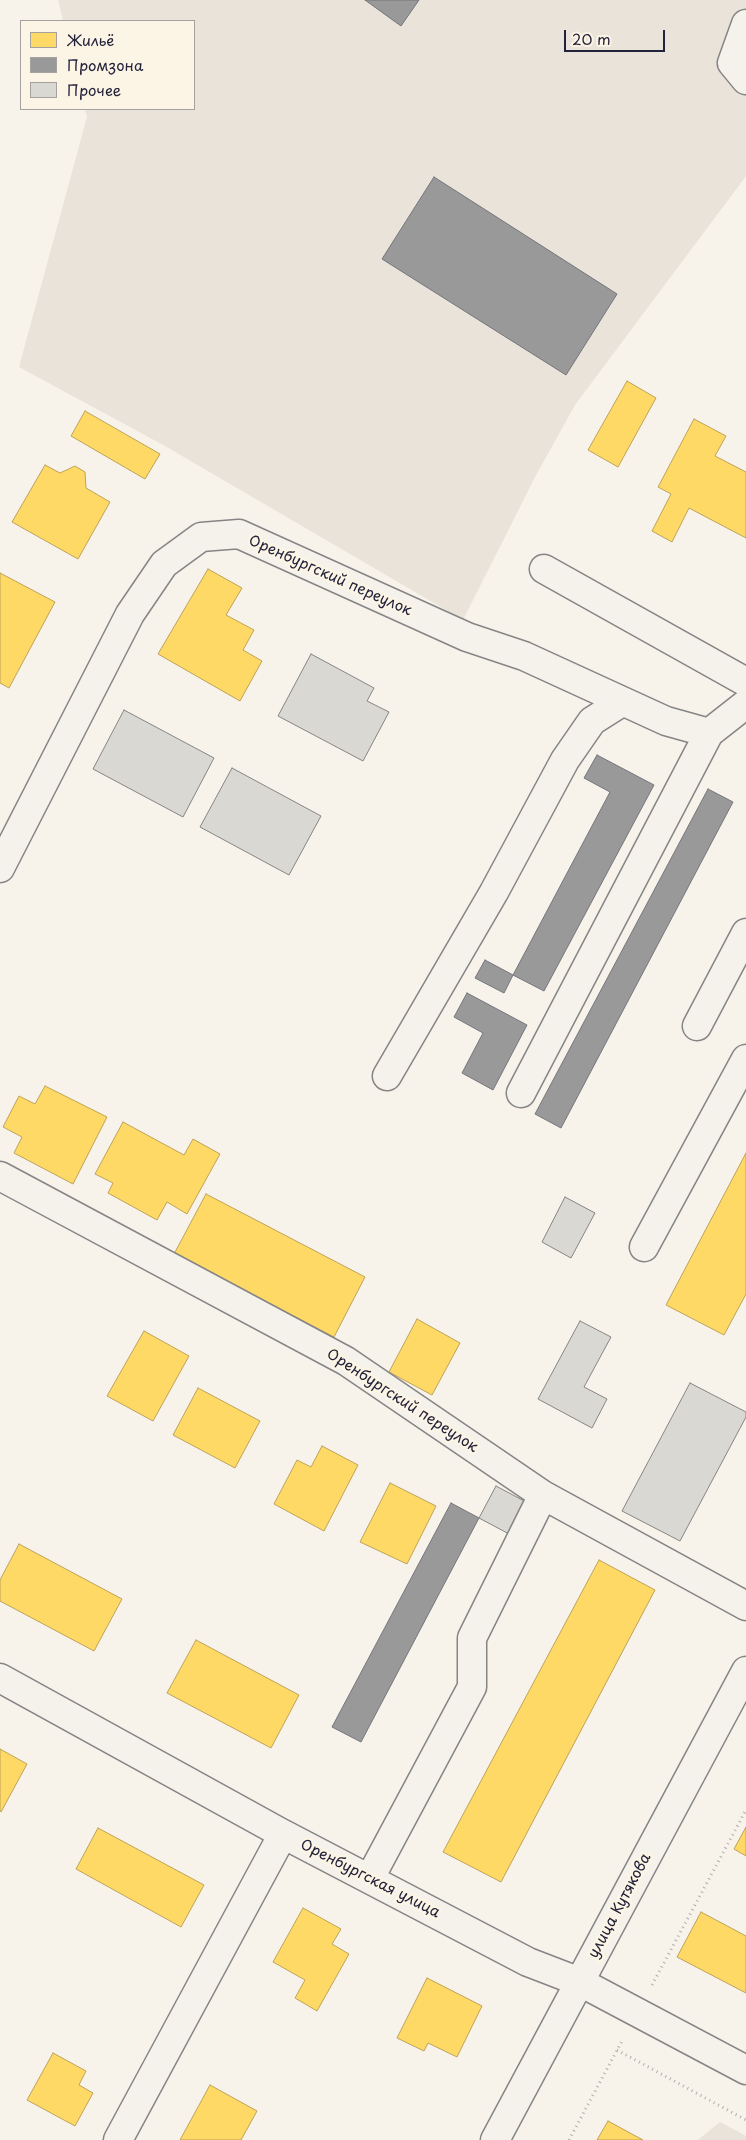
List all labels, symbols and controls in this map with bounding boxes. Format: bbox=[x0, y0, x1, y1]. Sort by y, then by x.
legend bbox=[20, 20, 195, 110]
scale bar bbox=[566, 20, 667, 52]
text: 20 m bbox=[572, 27, 611, 50]
text: Жильё bbox=[67, 28, 114, 51]
text: Промзона bbox=[67, 53, 143, 76]
text: Прочее bbox=[67, 78, 121, 101]
street label: Оренбургский переулок bbox=[246, 532, 414, 620]
street label: Оренбургский переулок bbox=[323, 1345, 481, 1457]
street label: Оренбургская улица bbox=[297, 1836, 443, 1922]
street label: улица Кутякова bbox=[585, 1850, 655, 1962]

